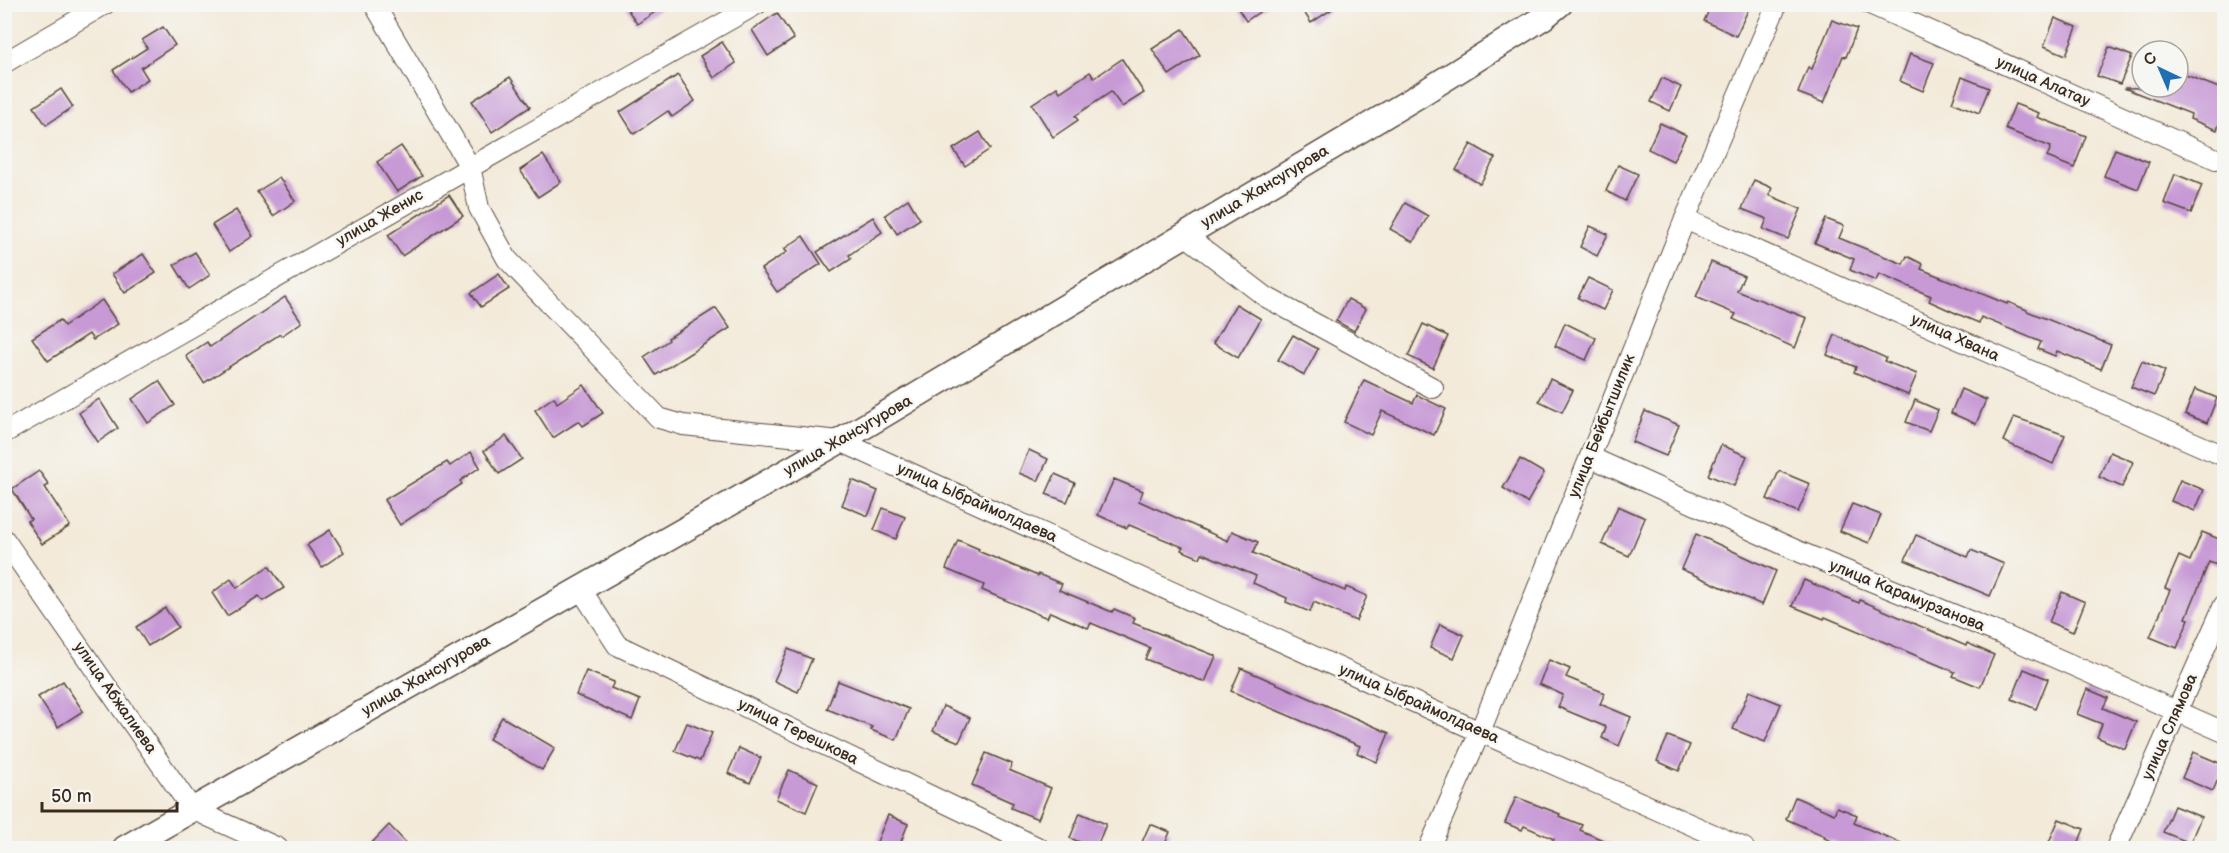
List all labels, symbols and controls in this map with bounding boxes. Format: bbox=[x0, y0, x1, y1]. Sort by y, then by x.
north arrow bbox=[2130, 39, 2190, 99]
text: С bbox=[2140, 49, 2161, 70]
street label: улица Алатау bbox=[1993, 53, 2093, 111]
street label: улица Жансугурова bbox=[1198, 141, 1333, 233]
street label: улица Женис bbox=[333, 185, 427, 251]
street label: улица Хвана bbox=[1908, 310, 2003, 366]
street label: улица Бейбытшилик bbox=[1564, 351, 1640, 501]
street label: улица Жансугурова bbox=[780, 391, 916, 481]
street label: улица Ыбраймолдаева bbox=[894, 459, 1060, 547]
street label: улица Карамурзанова bbox=[1826, 556, 1988, 636]
street label: улица Жансугурова bbox=[358, 631, 494, 721]
street label: улица Абжалиева bbox=[69, 638, 161, 758]
street label: улица Ыбраймолдаева bbox=[1336, 660, 1502, 748]
street label: улица Слямова bbox=[2138, 671, 2202, 783]
street label: улица Терешкова bbox=[735, 695, 862, 770]
scale bar bbox=[42, 775, 177, 813]
text: 50 m bbox=[51, 786, 92, 807]

